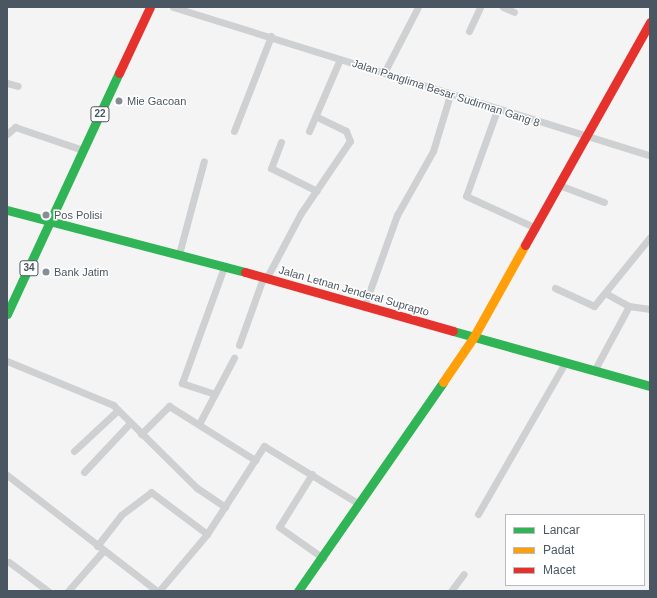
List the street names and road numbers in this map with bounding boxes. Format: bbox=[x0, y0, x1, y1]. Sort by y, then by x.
street label: Jalan Panglima Besar Sudirman Gang 8 bbox=[351, 56, 541, 130]
road number: 22 bbox=[90, 106, 110, 122]
road number: 34 bbox=[19, 260, 39, 276]
street label: Jalan Letnan Jenderal Suprapto bbox=[277, 263, 431, 319]

